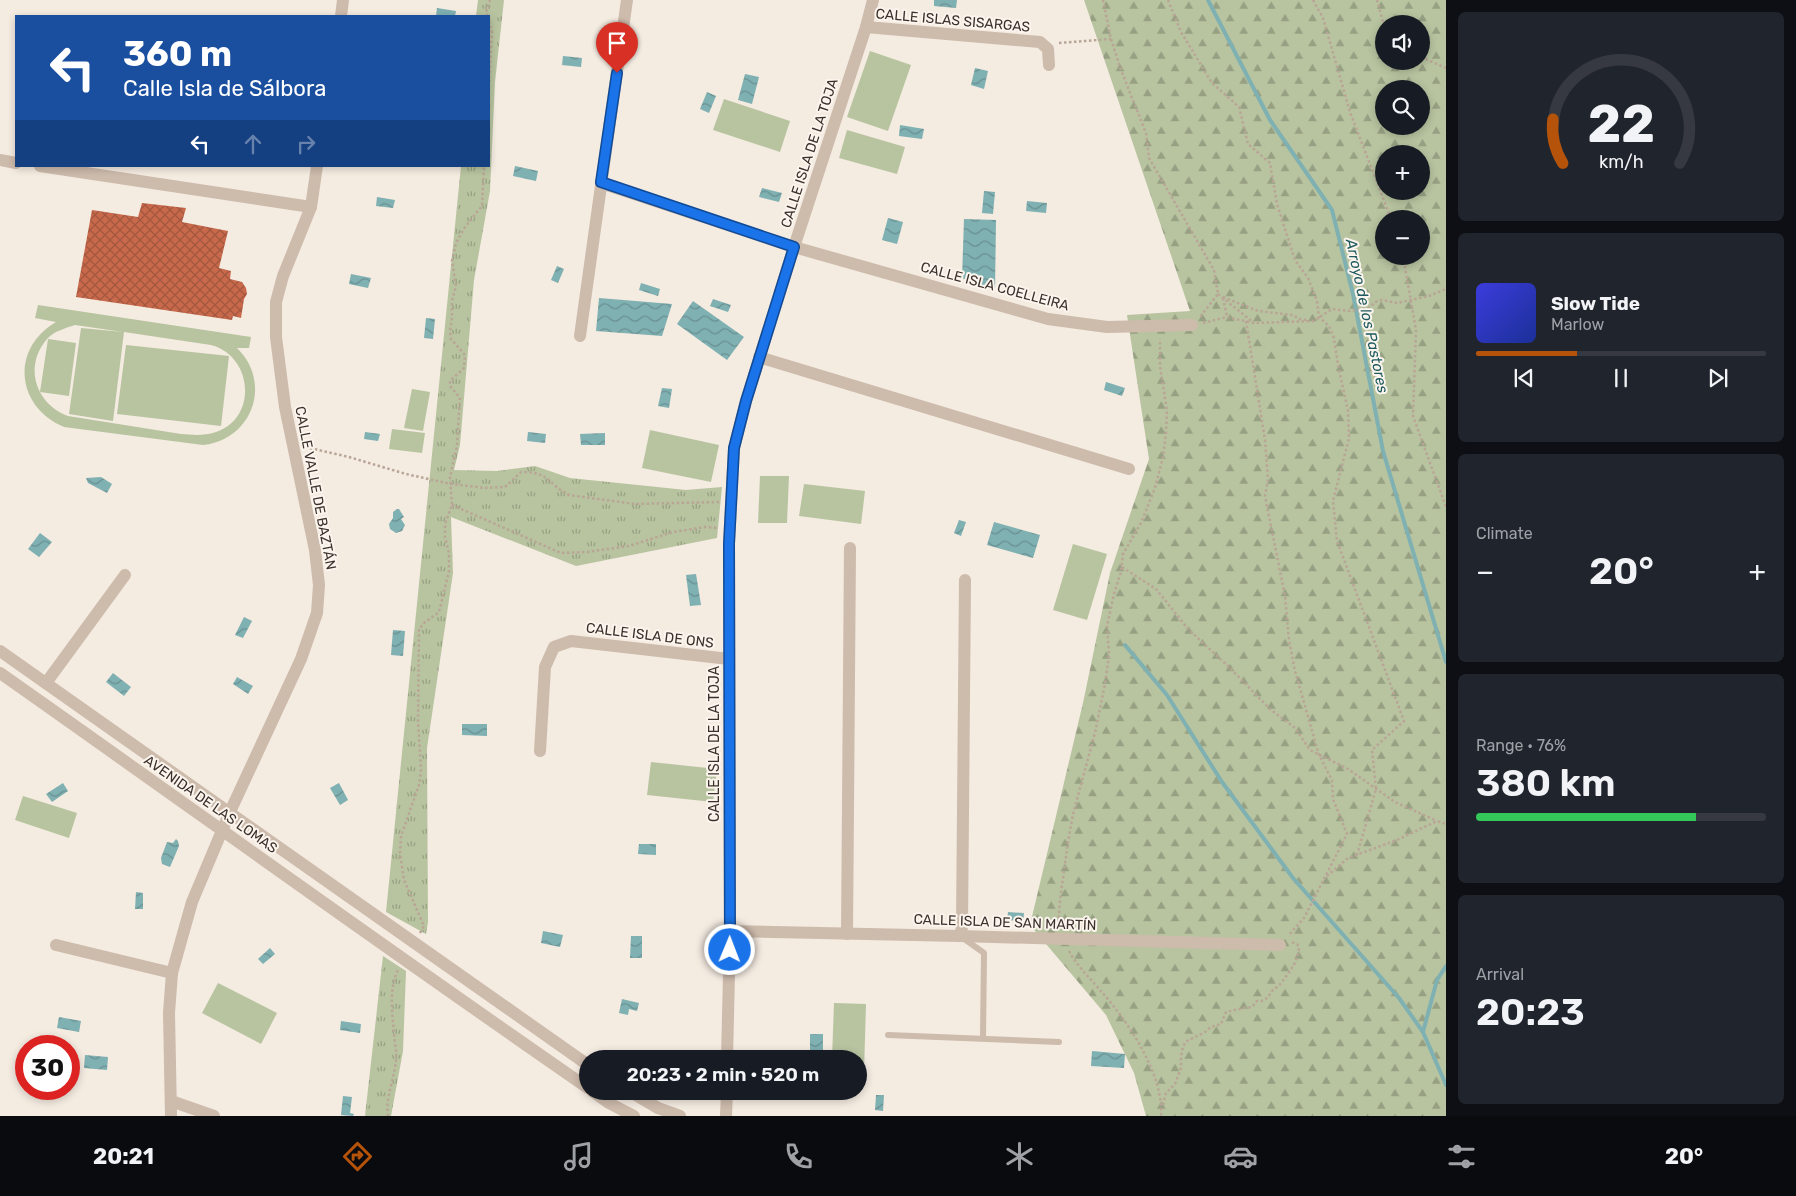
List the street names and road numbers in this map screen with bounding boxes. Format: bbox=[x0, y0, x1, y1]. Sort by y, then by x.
street label: CALLE ISLAS SISARGAS bbox=[875, 5, 1031, 36]
street label: CALLE ISLA DE LA TOJA bbox=[777, 76, 842, 230]
street label: CALLE ISLA COELLEIRA bbox=[919, 258, 1072, 315]
street label: CALLE VALLE DE BAZTÁN bbox=[291, 405, 341, 571]
street label: CALLE ISLA DE ONS bbox=[585, 619, 715, 652]
street label: CALLE ISLA DE LA TOJA bbox=[706, 665, 723, 822]
street label: AVENIDA DE LAS LOMAS bbox=[141, 752, 281, 857]
street label: CALLE ISLA DE SAN MARTÍN bbox=[913, 910, 1097, 934]

